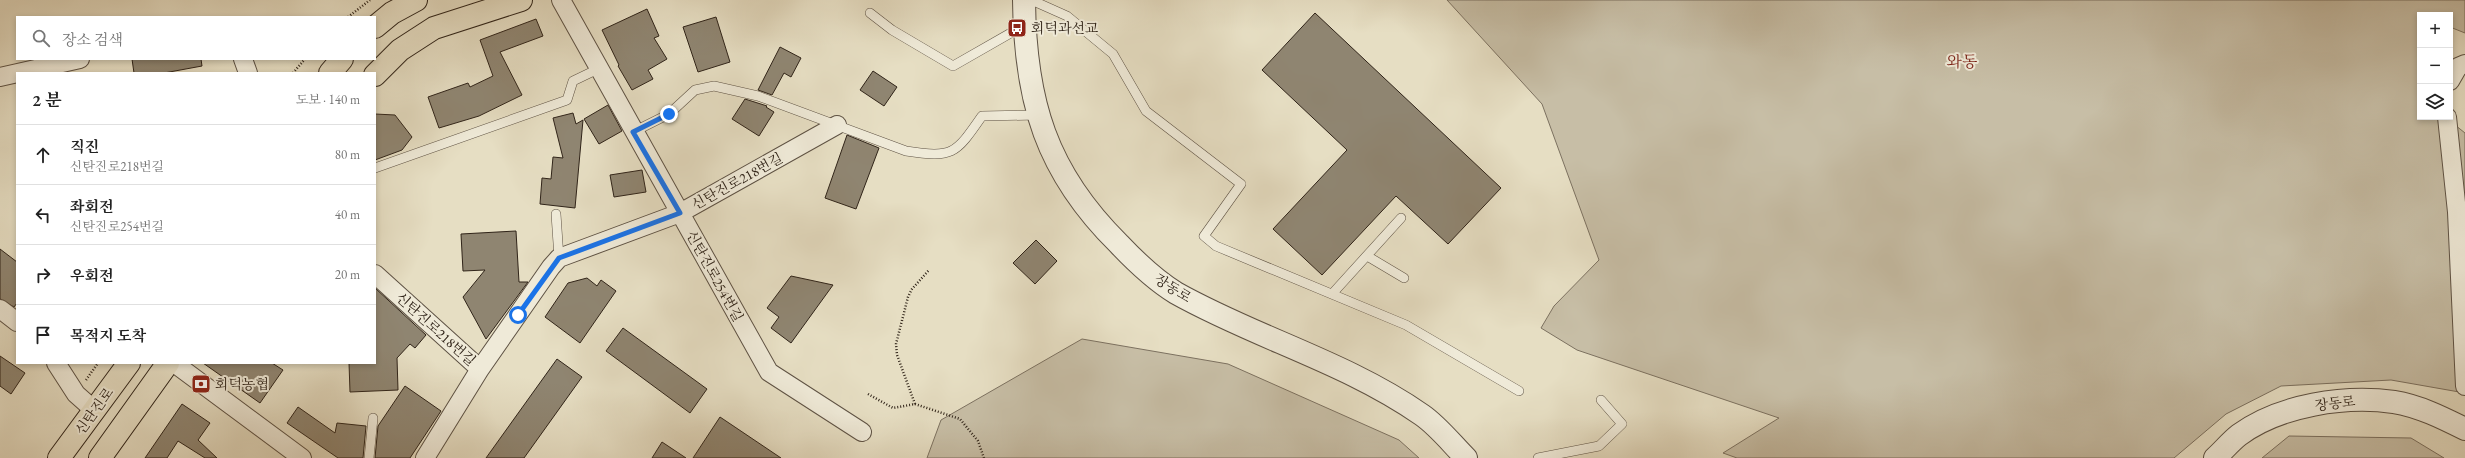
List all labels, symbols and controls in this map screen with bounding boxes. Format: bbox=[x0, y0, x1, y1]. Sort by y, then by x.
map controls bbox=[2417, 12, 2453, 120]
button: + bbox=[2417, 12, 2453, 48]
search box bbox=[16, 16, 376, 60]
bus stop icon: 회덕과선교 bbox=[1006, 17, 1028, 39]
place label: 회덕과선교 bbox=[1031, 19, 1099, 37]
icon: search bbox=[30, 27, 52, 49]
text: 장소 검색 bbox=[62, 30, 123, 49]
button: − bbox=[2417, 48, 2453, 84]
district label: 와동 bbox=[1947, 51, 1978, 72]
button: layers bbox=[2417, 84, 2453, 120]
text: 2 분 bbox=[32, 89, 61, 111]
text: 도보 · 140 m bbox=[296, 91, 360, 108]
route end bbox=[660, 105, 678, 123]
text: 직진 bbox=[70, 137, 99, 156]
icon: ahead bbox=[32, 144, 54, 166]
text: 80 m bbox=[335, 146, 360, 163]
street label: 신탄진로218번길 bbox=[688, 149, 786, 213]
text: 신탄진로218번길 bbox=[70, 158, 164, 175]
text: 좌회전 bbox=[70, 197, 113, 216]
icon: left bbox=[32, 204, 54, 226]
text: 40 m bbox=[335, 206, 360, 223]
text: 신탄진로254번길 bbox=[70, 218, 164, 235]
street label: 신탄진로254번길 bbox=[683, 227, 747, 325]
icon: right bbox=[32, 264, 54, 286]
text: 우회전 bbox=[70, 266, 113, 285]
text: 20 m bbox=[335, 266, 360, 283]
street label: 장동로 bbox=[1151, 270, 1195, 307]
street label: 신탄진로218번길 bbox=[392, 288, 480, 370]
route start bbox=[509, 306, 527, 324]
icon: arrive bbox=[32, 324, 54, 346]
text: 목적지 도착 bbox=[70, 326, 146, 345]
bank icon: 회덕농협 bbox=[190, 373, 212, 395]
place label: 회덕농협 bbox=[215, 375, 269, 393]
street label: 신탄진로 bbox=[71, 383, 117, 438]
street label: 장동로 bbox=[2314, 392, 2357, 414]

